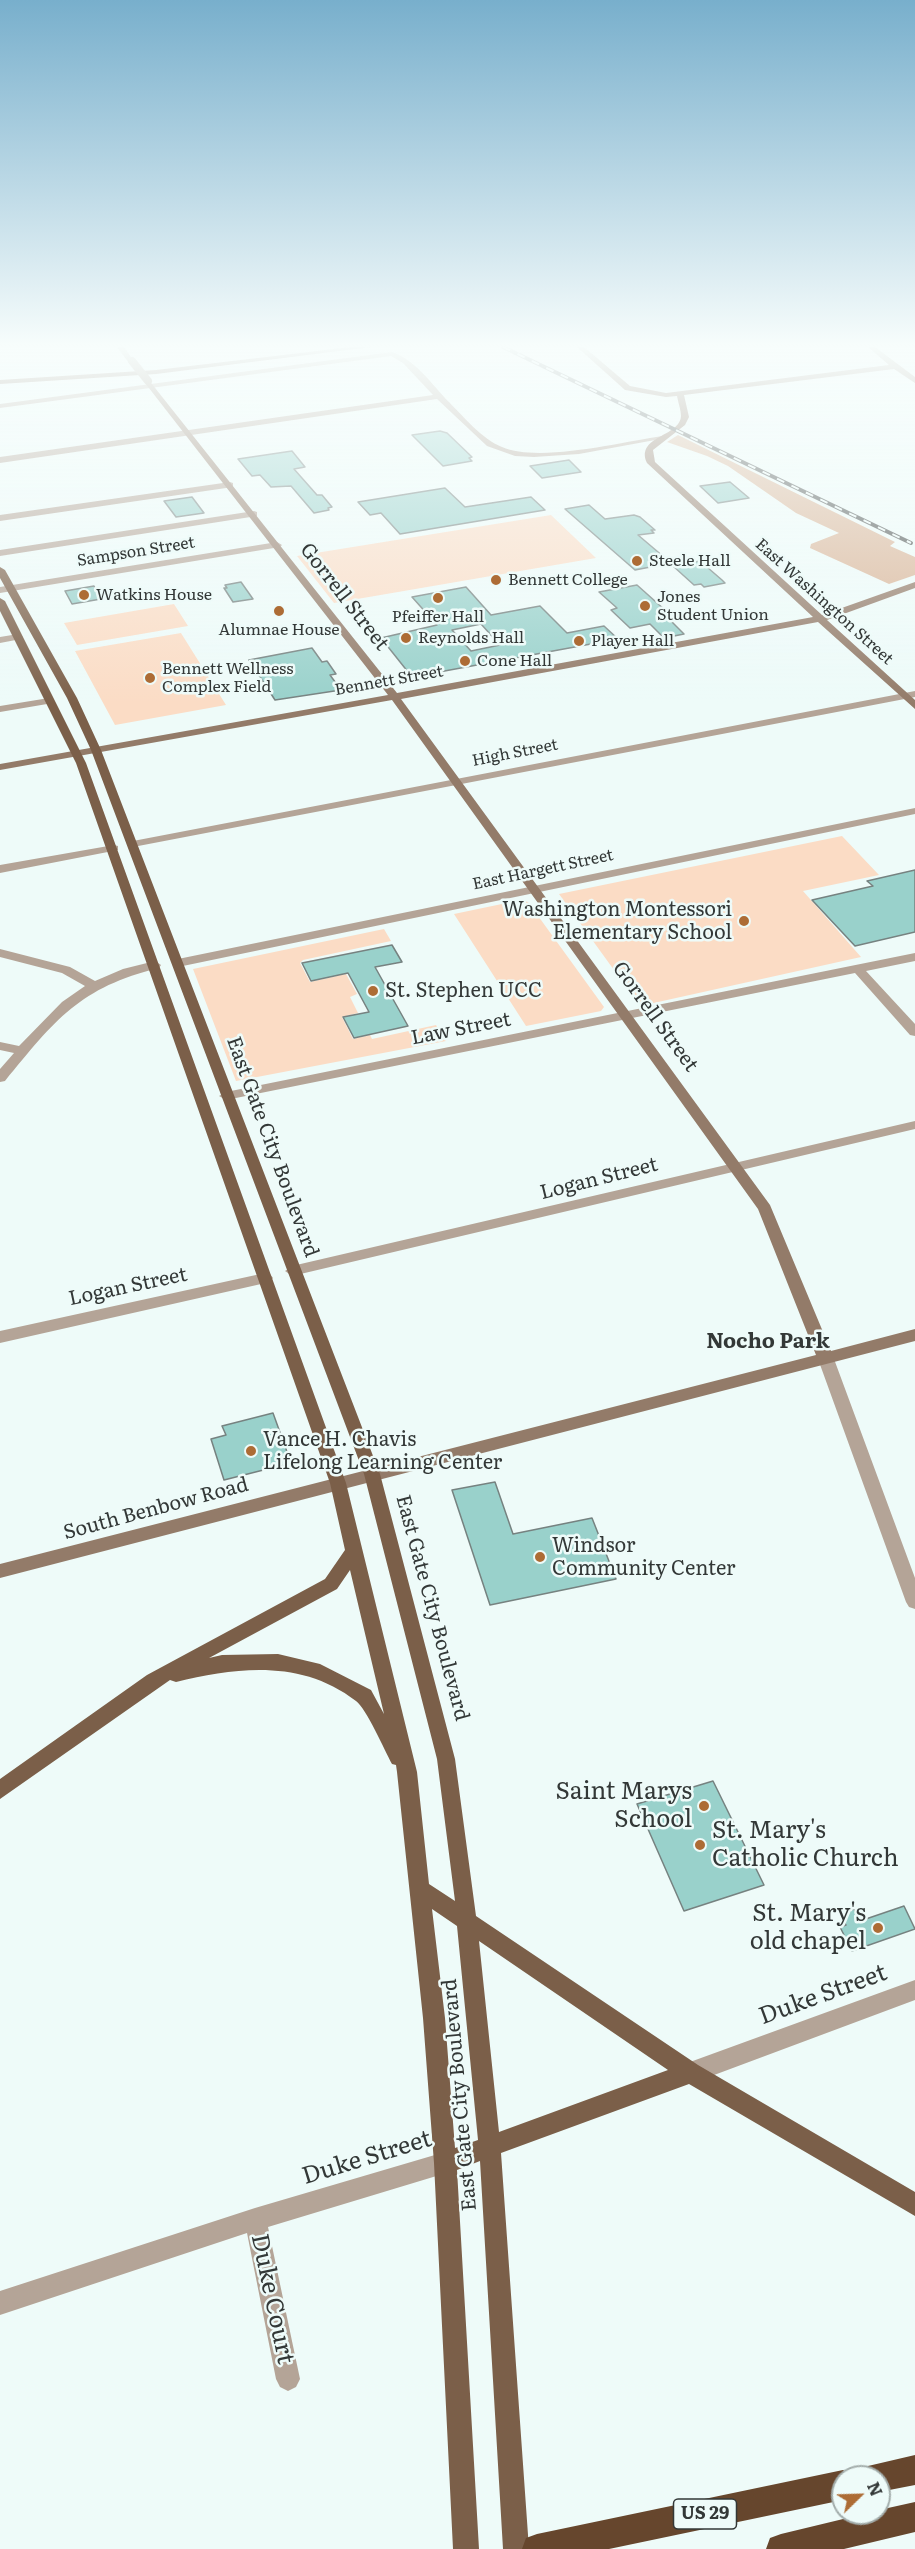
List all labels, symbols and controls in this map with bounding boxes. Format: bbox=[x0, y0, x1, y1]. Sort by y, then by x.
street label: Sampson Street bbox=[76, 533, 196, 571]
street label: East Washington Street bbox=[751, 535, 897, 669]
street label: Gorrell Street bbox=[295, 538, 393, 656]
place label: Steele Hall bbox=[649, 551, 731, 571]
marker: Steele Hall bbox=[630, 554, 644, 568]
place label: Bennett College bbox=[508, 570, 628, 590]
marker: Bennett College bbox=[489, 573, 503, 587]
place label: Watkins House bbox=[96, 585, 212, 605]
place label: Jones Student Union bbox=[657, 587, 769, 625]
marker: Watkins House bbox=[77, 588, 91, 602]
marker: Pfeiffer Hall bbox=[431, 591, 445, 605]
marker: Jones Student Union bbox=[638, 599, 652, 613]
marker: Alumnae House bbox=[272, 604, 286, 618]
place label: Pfeiffer Hall bbox=[392, 607, 484, 627]
place label: Alumnae House bbox=[218, 620, 340, 640]
place label: Reynolds Hall bbox=[418, 628, 524, 648]
marker: Reynolds Hall bbox=[399, 631, 413, 645]
place label: Player Hall bbox=[591, 631, 674, 651]
marker: Player Hall bbox=[572, 634, 586, 648]
place label: Cone Hall bbox=[477, 651, 552, 671]
marker: Cone Hall bbox=[458, 654, 472, 668]
place label: Bennett Wellness Complex Field bbox=[162, 659, 294, 697]
street label: Bennett Street bbox=[333, 662, 445, 700]
marker: Bennett Wellness Complex Field bbox=[143, 671, 157, 685]
street label: High Street bbox=[470, 735, 560, 771]
street label: East Hargett Street bbox=[471, 846, 615, 894]
place label: Washington Montessori Elementary School bbox=[502, 898, 732, 945]
marker: Washington Montessori Elementary School bbox=[737, 914, 751, 928]
street label: Gorrell Street bbox=[607, 957, 703, 1077]
place label: St. Stephen UCC bbox=[385, 979, 542, 1003]
marker: St. Stephen UCC bbox=[366, 984, 380, 998]
street label: Law Street bbox=[409, 1008, 513, 1050]
street label: East Gate City Boulevard bbox=[221, 1033, 323, 1261]
street label: Logan Street bbox=[538, 1153, 660, 1205]
street label: Logan Street bbox=[67, 1263, 189, 1311]
district label: Nocho Park bbox=[706, 1329, 830, 1355]
place label: Vance H. Chavis Lifelong Learning Center bbox=[263, 1428, 502, 1475]
marker: Vance H. Chavis Lifelong Learning Center bbox=[244, 1444, 258, 1458]
street label: South Benbow Road bbox=[61, 1473, 251, 1545]
street label: East Gate City Boulevard bbox=[390, 1492, 474, 1724]
place label: Windsor Community Center bbox=[552, 1534, 736, 1581]
marker: Windsor Community Center bbox=[533, 1550, 547, 1564]
place label: Saint Marys School bbox=[556, 1778, 692, 1834]
marker: Saint Marys School bbox=[697, 1799, 711, 1813]
place label: St. Mary's Catholic Church bbox=[712, 1817, 899, 1873]
marker: St. Mary's Catholic Church bbox=[693, 1838, 707, 1852]
place label: St. Mary's old chapel bbox=[750, 1900, 866, 1956]
marker: St. Mary's old chapel bbox=[871, 1921, 885, 1935]
street label: Duke Street bbox=[755, 1959, 891, 2031]
street label: East Gate City Boulevard bbox=[438, 1978, 482, 2212]
street label: Duke Street bbox=[299, 2125, 435, 2191]
street label: Duke Court bbox=[244, 2231, 300, 2367]
north arrow bbox=[831, 2465, 891, 2525]
text: N bbox=[862, 2478, 889, 2500]
road number: US 29 bbox=[674, 2499, 736, 2529]

